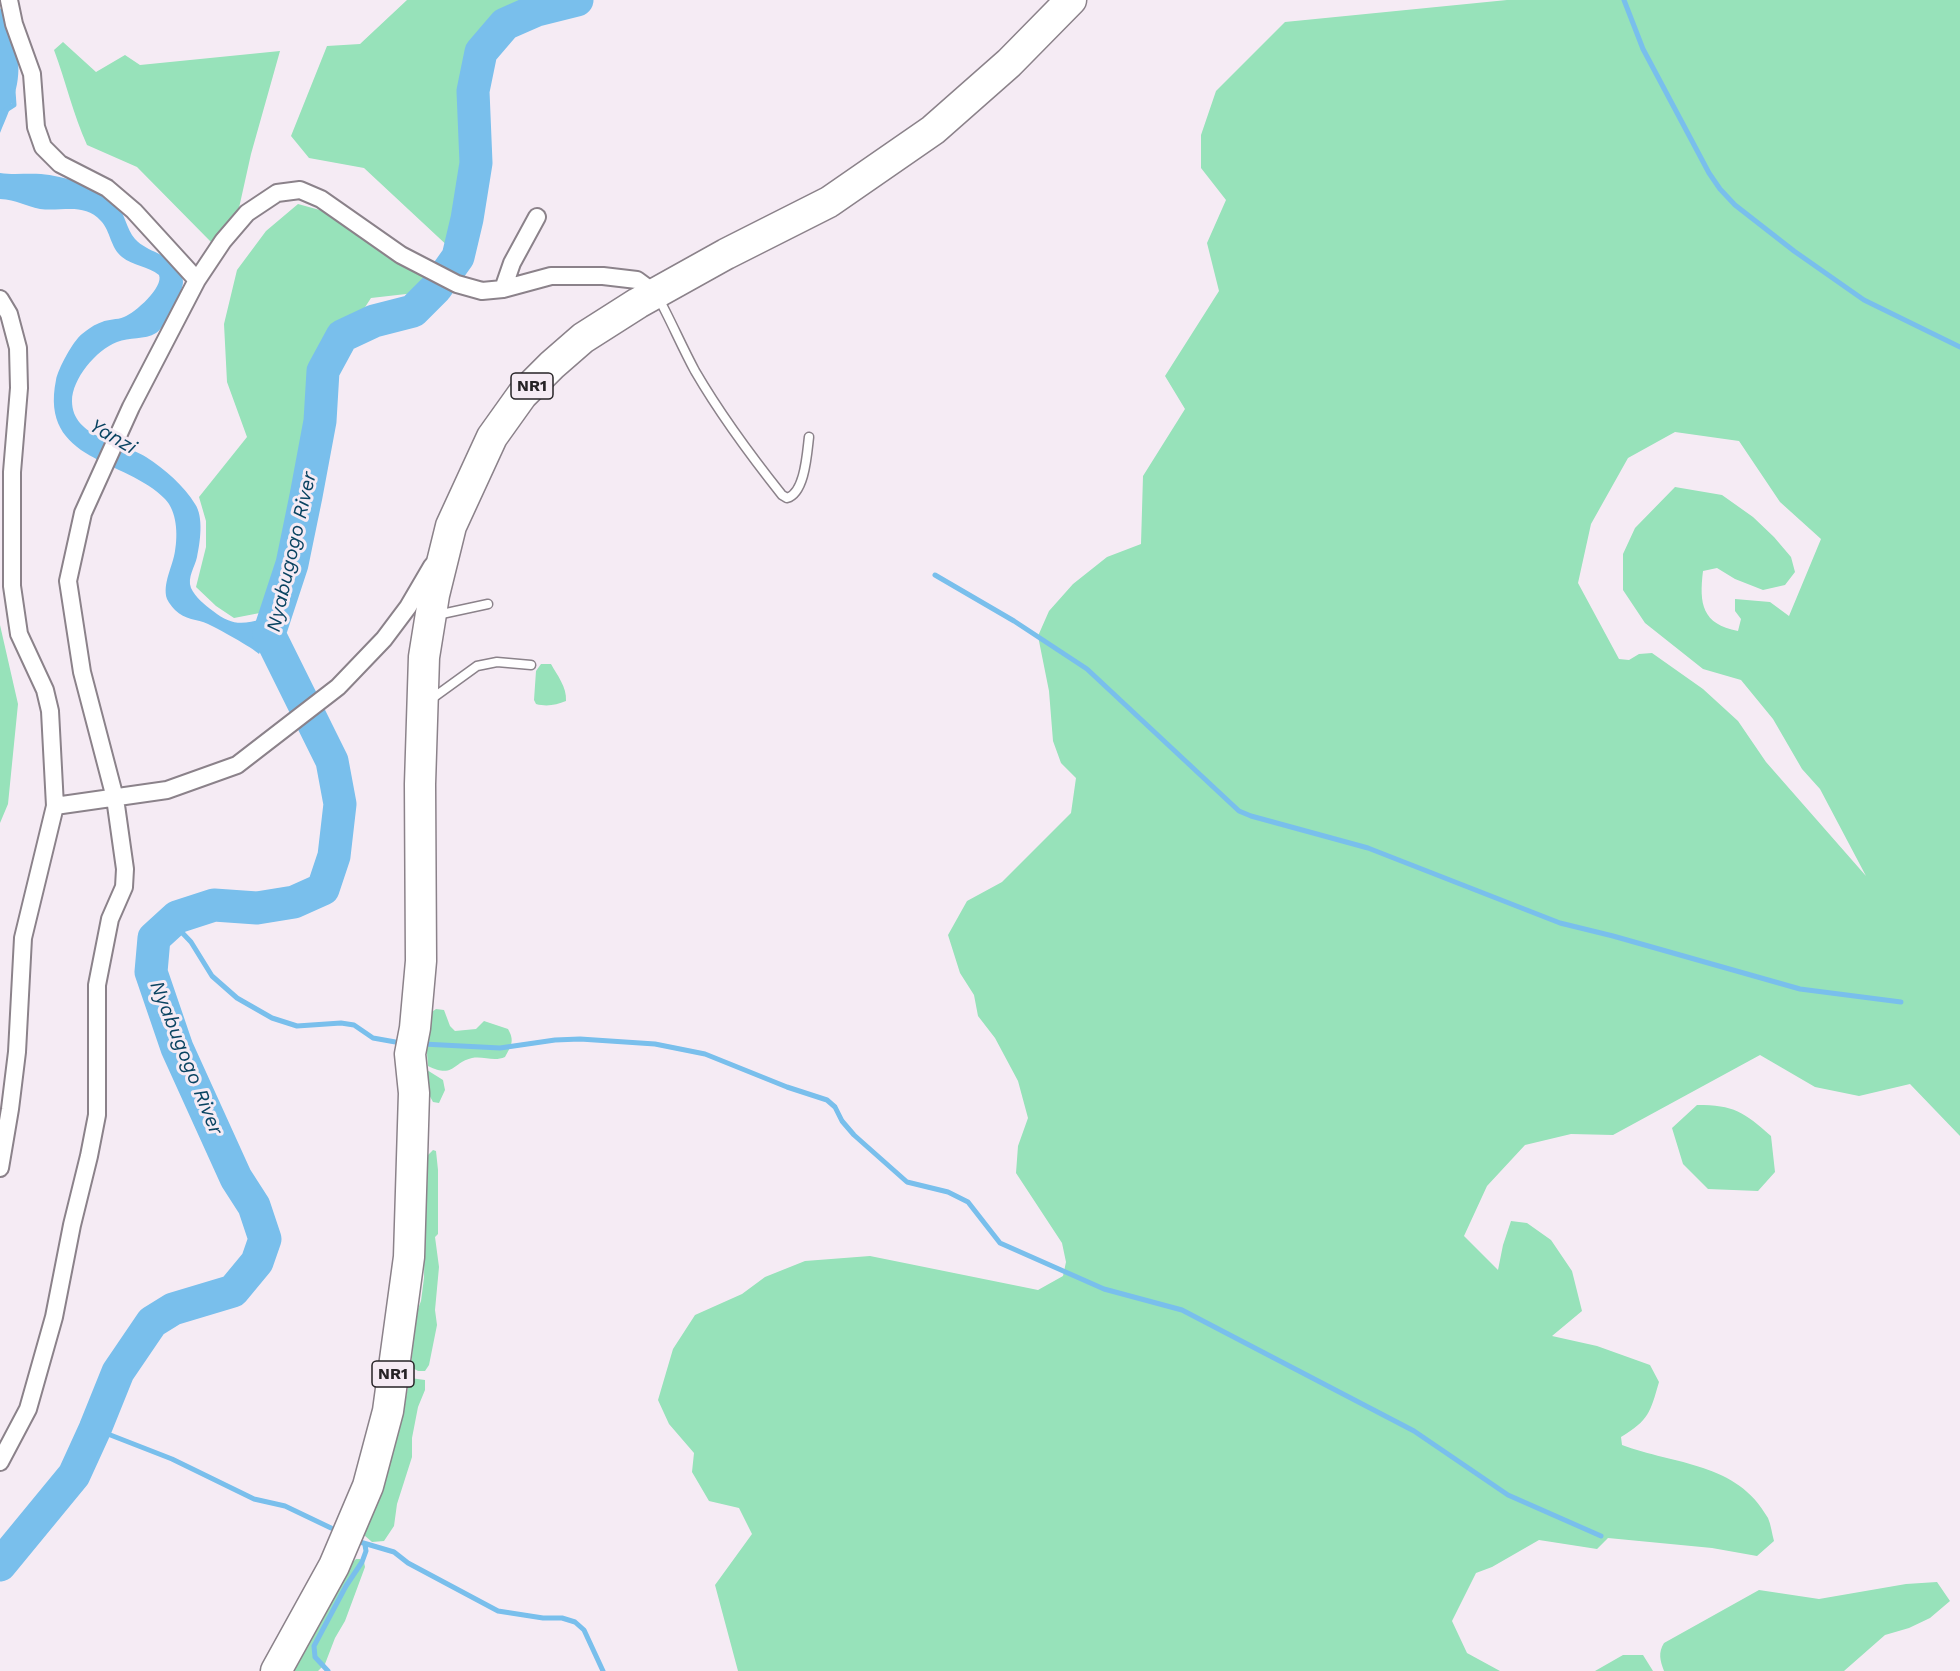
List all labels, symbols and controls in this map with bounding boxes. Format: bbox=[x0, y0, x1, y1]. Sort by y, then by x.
road number: NR1 bbox=[511, 373, 553, 399]
water label: Yanzi bbox=[85, 414, 141, 460]
water label: Nyabugogo River bbox=[262, 470, 322, 634]
water label: Nyabugogo River bbox=[144, 978, 228, 1138]
road number: NR1 bbox=[372, 1361, 414, 1387]

